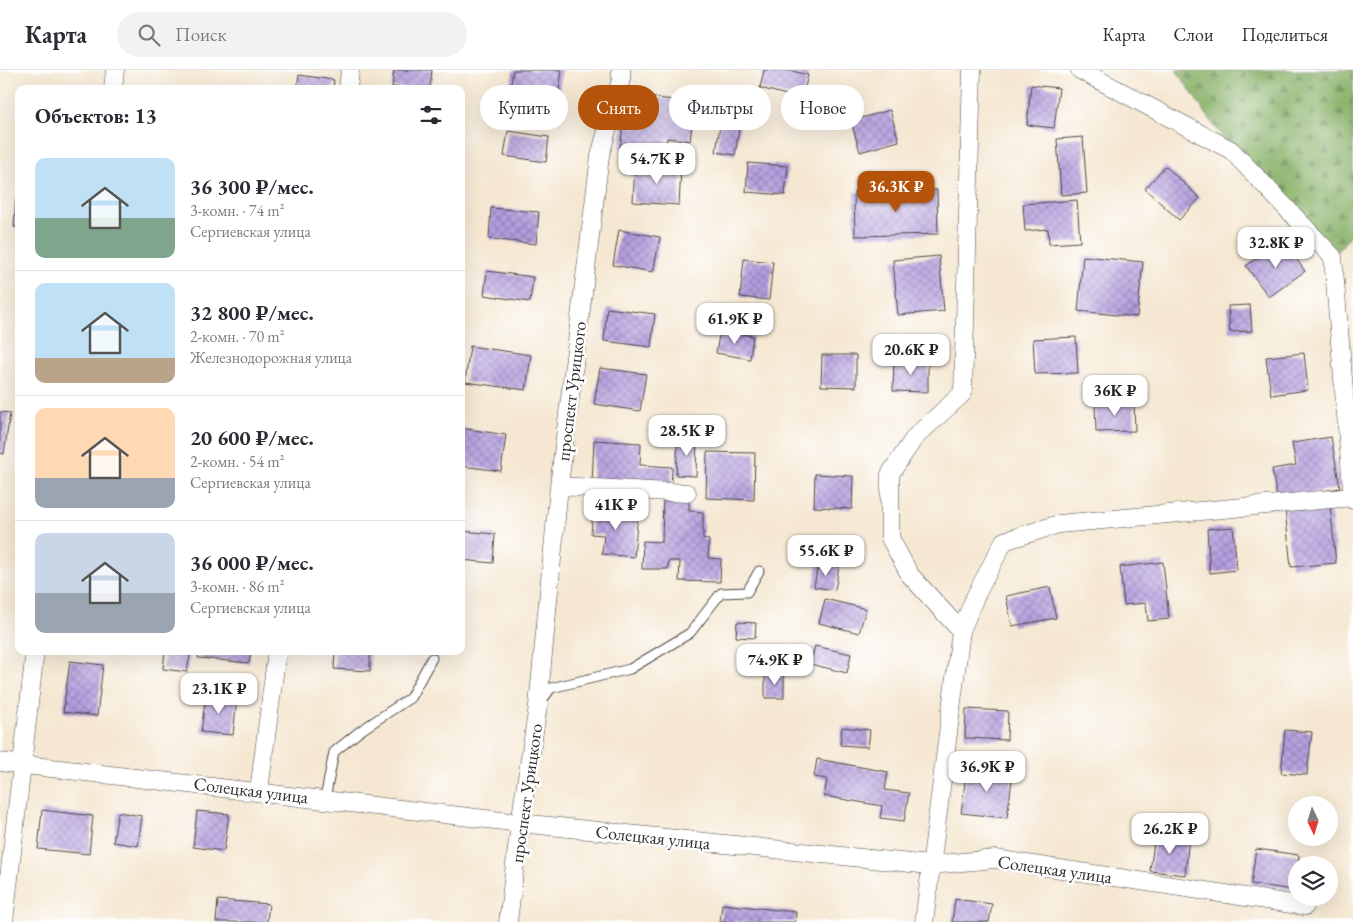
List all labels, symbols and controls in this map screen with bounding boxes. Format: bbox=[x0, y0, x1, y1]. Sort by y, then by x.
search box bbox=[117, 12, 467, 57]
text: Карта bbox=[25, 19, 87, 50]
icon: search bbox=[135, 21, 163, 49]
text: Поиск bbox=[175, 22, 227, 47]
text: Карта bbox=[1103, 23, 1146, 46]
text: Слои bbox=[1174, 23, 1213, 46]
text: Поделиться bbox=[1241, 23, 1328, 46]
chip: Купить bbox=[480, 85, 568, 130]
chip: Снять bbox=[578, 85, 659, 130]
chip: Фильтры bbox=[669, 85, 771, 130]
chip: Новое bbox=[781, 85, 864, 130]
icon: filters bbox=[417, 101, 445, 129]
text: Объектов: 13 bbox=[35, 102, 157, 129]
pin: 54.7K ₽ bbox=[611, 142, 703, 185]
text: 54.7K ₽ bbox=[629, 148, 685, 169]
pin: 36.3K ₽ bbox=[850, 170, 942, 213]
text: 36 300 ₽/мес. bbox=[190, 173, 314, 200]
text: 36.3K ₽ bbox=[868, 176, 924, 197]
icon: home bbox=[75, 178, 135, 238]
text: 3-комн. · 74 m² bbox=[190, 200, 285, 221]
text: Сергиевская улица bbox=[190, 221, 311, 242]
pin: 32.8K ₽ bbox=[1230, 226, 1322, 269]
text: 32.8K ₽ bbox=[1248, 232, 1304, 253]
text: 32 800 ₽/мес. bbox=[190, 299, 314, 326]
pin: 61.9K ₽ bbox=[689, 302, 781, 345]
icon: home bbox=[75, 303, 135, 363]
text: 61.9K ₽ bbox=[707, 308, 763, 329]
street label: проспект Урицкого bbox=[551, 320, 591, 462]
text: 2-комн. · 70 m² bbox=[190, 326, 285, 347]
pin: 20.6K ₽ bbox=[865, 334, 957, 376]
text: 20.6K ₽ bbox=[883, 339, 939, 360]
text: Железнодорожная улица bbox=[190, 347, 352, 368]
pin: 36K ₽ bbox=[1080, 374, 1150, 417]
text: 36K ₽ bbox=[1094, 380, 1136, 401]
pin: 28.5K ₽ bbox=[641, 414, 733, 457]
text: 28.5K ₽ bbox=[659, 420, 715, 441]
text: 20 600 ₽/мес. bbox=[190, 424, 314, 451]
icon: home bbox=[75, 428, 135, 488]
text: 2-комн. · 54 m² bbox=[190, 451, 285, 472]
text: Сергиевская улица bbox=[190, 472, 311, 493]
pin: 41K ₽ bbox=[581, 488, 651, 531]
text: 41K ₽ bbox=[595, 494, 637, 515]
pin: 55.6K ₽ bbox=[780, 534, 872, 577]
text: 55.6K ₽ bbox=[798, 540, 854, 561]
text: 36 000 ₽/мес. bbox=[190, 549, 314, 576]
icon: home bbox=[75, 553, 135, 613]
text: 3-комн. · 86 m² bbox=[190, 576, 285, 597]
text: Сергиевская улица bbox=[190, 597, 311, 618]
pin: 74.9K ₽ bbox=[729, 644, 821, 686]
text: 74.9K ₽ bbox=[747, 649, 803, 670]
pin: 23.1K ₽ bbox=[173, 672, 265, 715]
text: 23.1K ₽ bbox=[191, 678, 247, 699]
street label: проспект Урицкого bbox=[505, 722, 547, 864]
pin: 36.9K ₽ bbox=[941, 750, 1033, 793]
text: 36.9K ₽ bbox=[959, 756, 1015, 777]
street label: Солецкая улица bbox=[192, 772, 310, 809]
north arrow bbox=[1288, 796, 1338, 846]
map controls bbox=[1288, 796, 1338, 906]
pin: 26.2K ₽ bbox=[1124, 812, 1216, 855]
text: 26.2K ₽ bbox=[1142, 818, 1198, 839]
street label: Солецкая улица bbox=[594, 820, 712, 855]
street label: Солецкая улица bbox=[996, 850, 1115, 889]
button: layers bbox=[1288, 856, 1338, 906]

